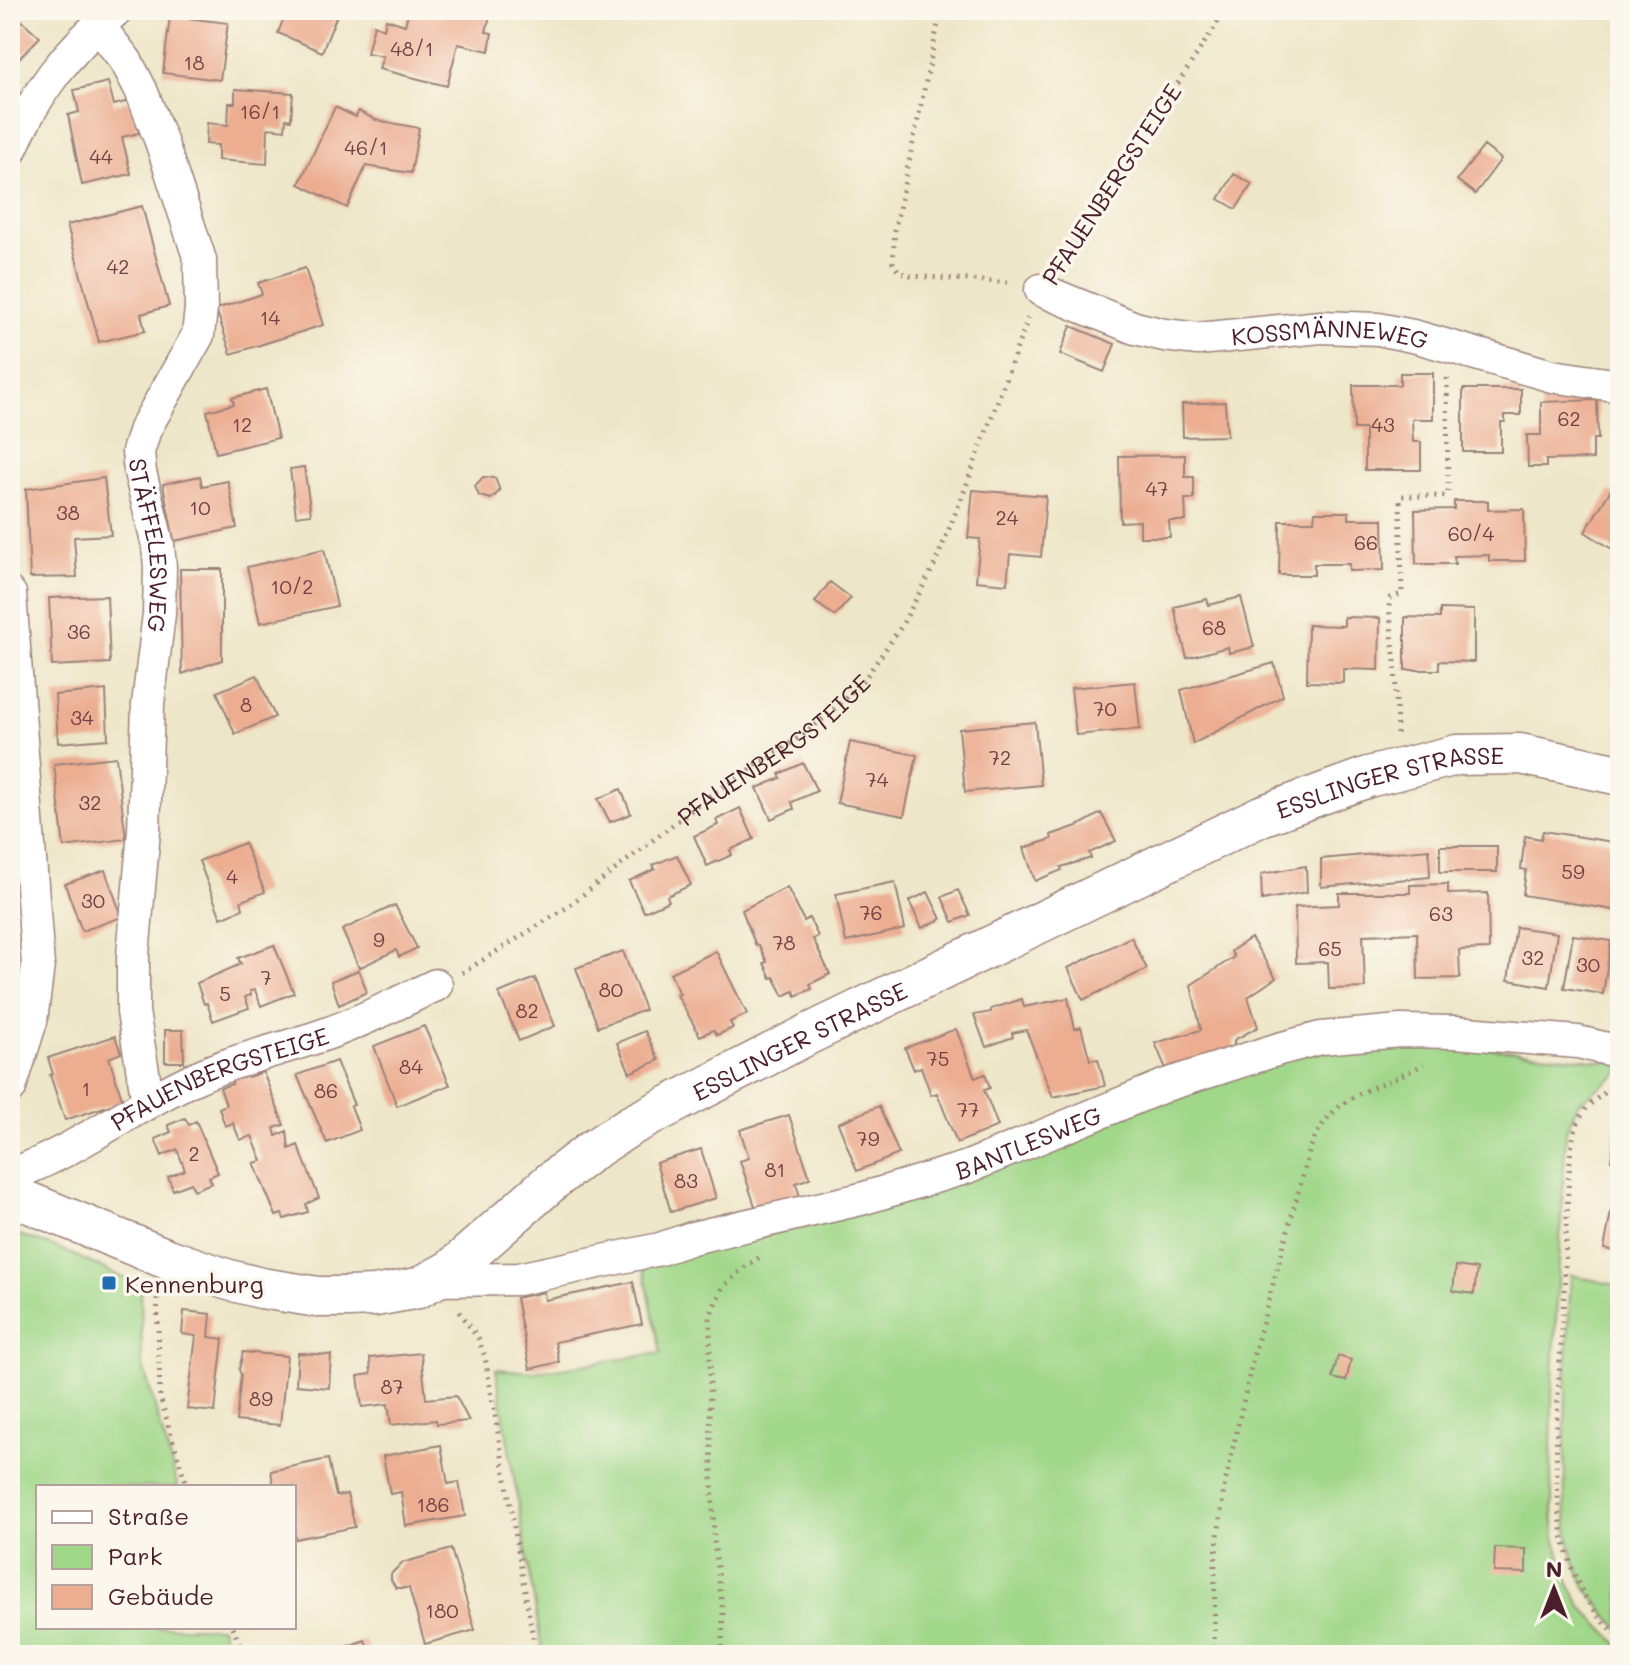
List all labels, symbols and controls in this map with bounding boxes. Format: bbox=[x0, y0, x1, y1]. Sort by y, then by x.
house number: 48/1 bbox=[390, 35, 434, 61]
house number: 18 bbox=[183, 49, 205, 75]
street label: PFAUENBERGSTEIGE bbox=[1034, 77, 1188, 291]
house number: 16/1 bbox=[240, 98, 280, 124]
house number: 46/1 bbox=[344, 134, 388, 160]
house number: 44 bbox=[89, 143, 113, 169]
house number: 42 bbox=[107, 253, 129, 279]
house number: 14 bbox=[260, 304, 281, 330]
street label: KOSSMÄNNEWEG bbox=[1230, 311, 1432, 355]
house number: 62 bbox=[1557, 405, 1581, 431]
house number: 12 bbox=[232, 411, 252, 437]
house number: 43 bbox=[1371, 411, 1395, 437]
street label: STÄFFELESWEG bbox=[123, 457, 176, 634]
house number: 47 bbox=[1146, 475, 1168, 501]
house number: 10 bbox=[189, 494, 211, 520]
house number: 38 bbox=[56, 499, 80, 525]
house number: 24 bbox=[996, 504, 1019, 530]
house number: 60/4 bbox=[1448, 520, 1495, 546]
house number: 66 bbox=[1354, 529, 1378, 555]
house number: 10/2 bbox=[271, 573, 313, 599]
house number: 68 bbox=[1202, 614, 1226, 640]
house number: 36 bbox=[67, 618, 91, 644]
street label: PFAUENBERGSTEIGE bbox=[670, 667, 876, 832]
house number: 8 bbox=[240, 691, 252, 717]
house number: 70 bbox=[1093, 695, 1117, 721]
house number: 34 bbox=[70, 704, 94, 730]
street label: ESSLINGER STRASSE bbox=[1271, 738, 1504, 825]
house number: 72 bbox=[989, 744, 1011, 770]
house number: 74 bbox=[866, 766, 889, 792]
house number: 32 bbox=[79, 789, 101, 815]
house number: 59 bbox=[1561, 858, 1585, 884]
house number: 4 bbox=[226, 863, 238, 889]
house number: 30 bbox=[81, 887, 105, 913]
house number: 76 bbox=[859, 899, 883, 925]
house number: 63 bbox=[1429, 900, 1453, 926]
house number: 9 bbox=[373, 926, 385, 952]
house number: 78 bbox=[772, 929, 796, 955]
house number: 65 bbox=[1318, 935, 1342, 961]
house number: 32 bbox=[1522, 944, 1544, 970]
house number: 30 bbox=[1576, 951, 1600, 977]
house number: 7 bbox=[260, 964, 272, 990]
street label: ESSLINGER STRASSE bbox=[687, 974, 912, 1107]
house number: 80 bbox=[599, 976, 623, 1002]
house number: 5 bbox=[219, 980, 231, 1006]
house number: 82 bbox=[515, 997, 539, 1023]
street label: PFAUENBERGSTEIGE bbox=[104, 1019, 333, 1137]
house number: 75 bbox=[927, 1045, 949, 1071]
house number: 84 bbox=[399, 1053, 423, 1079]
house number: 1 bbox=[82, 1075, 90, 1101]
house number: 86 bbox=[314, 1077, 338, 1103]
house number: 77 bbox=[957, 1096, 979, 1122]
street label: BANTLESWEG bbox=[951, 1098, 1106, 1185]
house number: 79 bbox=[857, 1125, 880, 1151]
house number: 2 bbox=[188, 1140, 200, 1166]
house number: 81 bbox=[764, 1156, 786, 1182]
house number: 83 bbox=[674, 1167, 698, 1193]
place label: Kennenburg bbox=[125, 1268, 264, 1299]
marker: Kennenburg bbox=[100, 1274, 118, 1292]
house number: 87 bbox=[380, 1373, 404, 1399]
house number: 89 bbox=[249, 1385, 273, 1411]
legend bbox=[36, 1485, 296, 1629]
house number: 186 bbox=[416, 1491, 450, 1517]
text: Straße bbox=[108, 1500, 189, 1531]
text: Park bbox=[108, 1540, 162, 1571]
north arrow bbox=[1514, 1549, 1594, 1629]
text: N bbox=[1546, 1554, 1562, 1583]
text: Gebäude bbox=[108, 1580, 214, 1611]
house number: 180 bbox=[425, 1597, 459, 1623]

